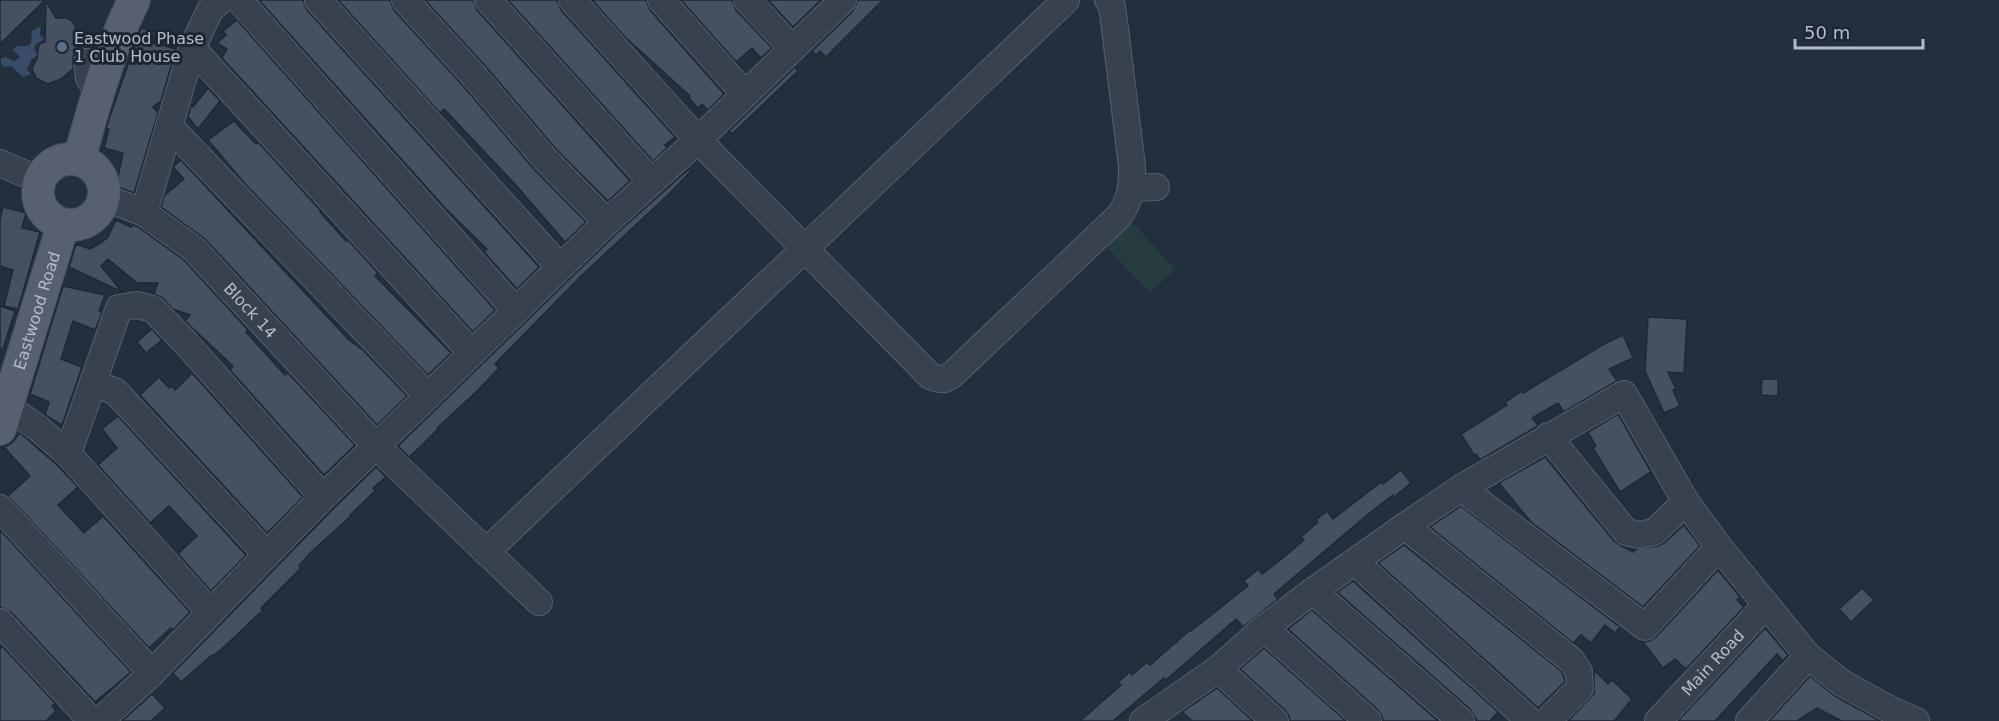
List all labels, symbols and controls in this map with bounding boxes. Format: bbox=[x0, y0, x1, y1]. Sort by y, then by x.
scale bar bbox=[1795, 12, 1922, 50]
text: 50 m bbox=[1804, 22, 1850, 43]
place label: Eastwood Phase 1 Club House bbox=[74, 29, 204, 66]
marker: Eastwood Phase 1 Club House bbox=[55, 40, 69, 54]
street label: Eastwood Road bbox=[10, 249, 64, 372]
street label: Block 14 bbox=[220, 279, 280, 342]
street label: Main Road bbox=[1677, 626, 1748, 700]

